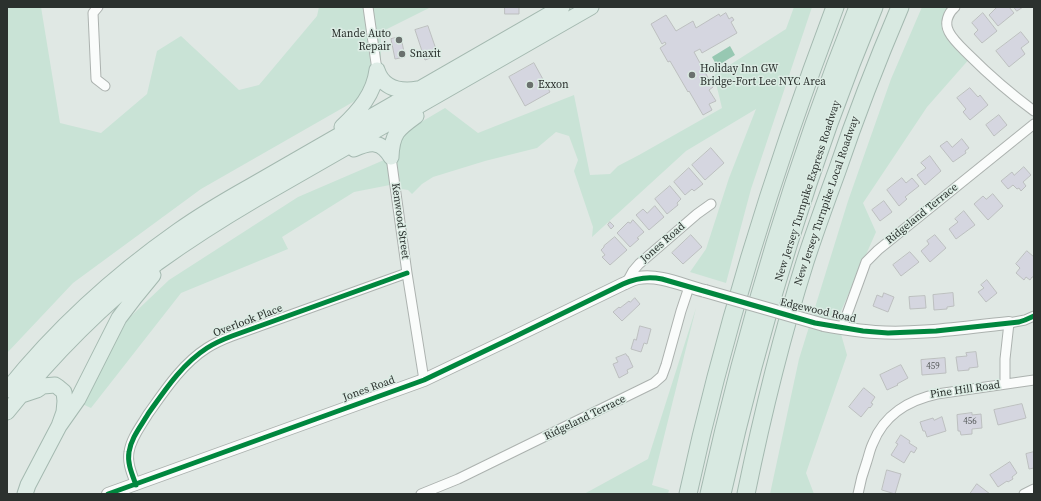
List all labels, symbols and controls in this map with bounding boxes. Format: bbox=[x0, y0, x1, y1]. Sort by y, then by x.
place label: Mande Auto Repair bbox=[332, 27, 391, 53]
marker: Mande Auto Repair bbox=[394, 35, 404, 45]
place label: Snaxit bbox=[410, 47, 441, 61]
marker: Snaxit bbox=[397, 49, 407, 59]
place label: Holiday Inn GW Bridge-Fort Lee NYC Area bbox=[700, 62, 826, 88]
marker: Holiday Inn GW Bridge-Fort Lee NYC Area bbox=[687, 70, 697, 80]
place label: Exxon bbox=[538, 78, 569, 92]
marker: Exxon bbox=[525, 80, 535, 90]
street label: New Jersey Turnpike Express Roadway bbox=[772, 99, 844, 283]
street label: New Jersey Turnpike Local Roadway bbox=[792, 115, 862, 287]
street label: Ridgeland Terrace bbox=[883, 181, 961, 247]
street label: Kenwood Street bbox=[388, 182, 412, 260]
street label: Jones Road bbox=[638, 220, 688, 266]
street label: Edgewood Road bbox=[779, 296, 857, 326]
street label: Overlook Place bbox=[211, 302, 285, 340]
house number: 459 bbox=[926, 362, 940, 372]
street label: Jones Road bbox=[341, 373, 397, 405]
street label: Pine Hill Road bbox=[929, 379, 1001, 401]
street label: Ridgeland Terrace bbox=[542, 393, 628, 443]
house number: 456 bbox=[963, 417, 977, 427]

